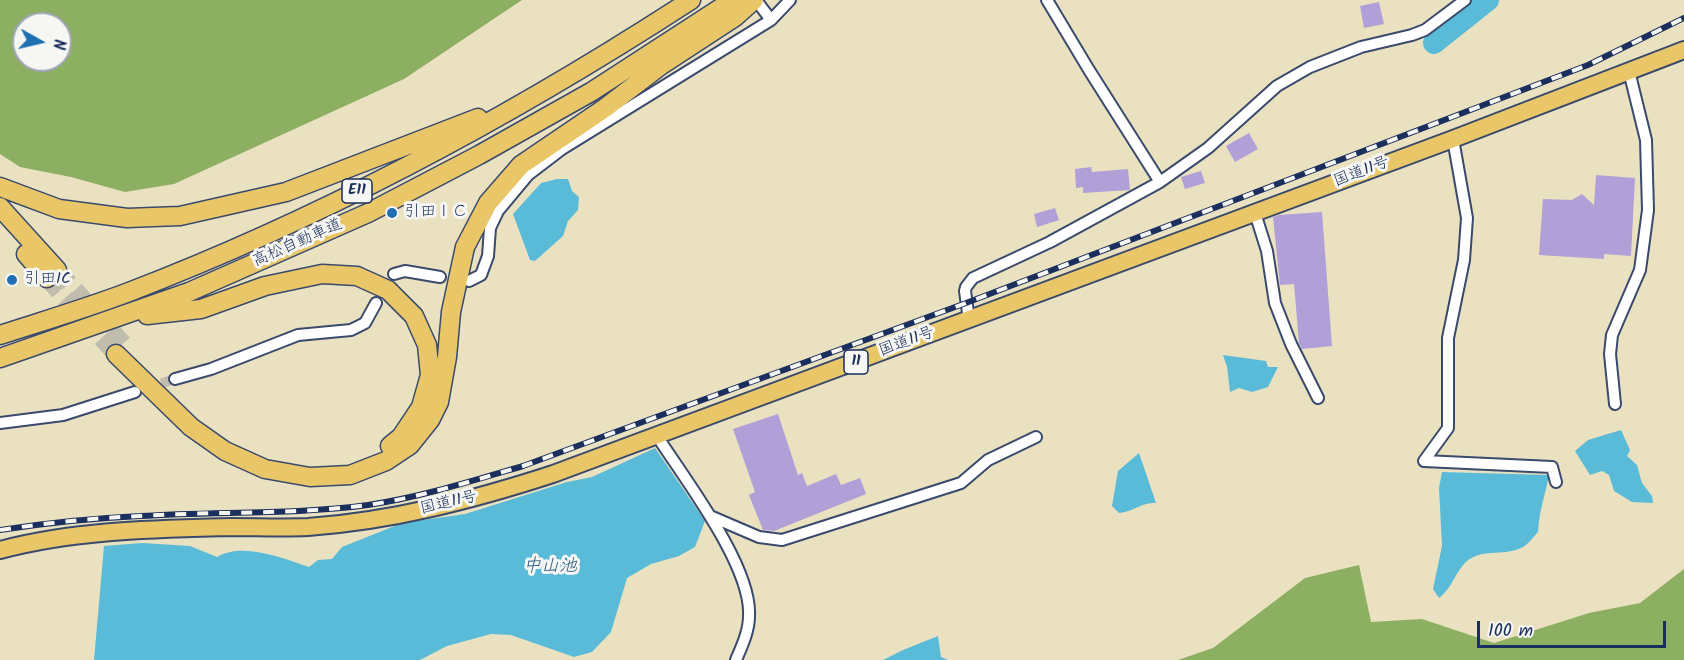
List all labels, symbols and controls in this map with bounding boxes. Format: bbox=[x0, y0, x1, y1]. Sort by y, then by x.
north arrow bbox=[12, 12, 72, 72]
text: N bbox=[45, 38, 71, 51]
street label: 国道11号 bbox=[1331, 154, 1393, 192]
road number: E11 bbox=[342, 179, 372, 203]
place label: 引田ＩＣ bbox=[404, 203, 468, 223]
marker: 引田ＩＣ bbox=[385, 206, 399, 220]
street label: 高松自動車道 bbox=[250, 216, 346, 272]
place label: 引田IC bbox=[24, 270, 71, 290]
marker: 引田IC bbox=[5, 273, 19, 287]
street label: 国道11号 bbox=[876, 324, 938, 362]
road number: 11 bbox=[844, 350, 868, 374]
street label: 国道11号 bbox=[419, 488, 479, 520]
water label: 中山池 bbox=[523, 557, 577, 579]
scale bar bbox=[1480, 609, 1669, 647]
text: 100 m bbox=[1488, 617, 1533, 646]

